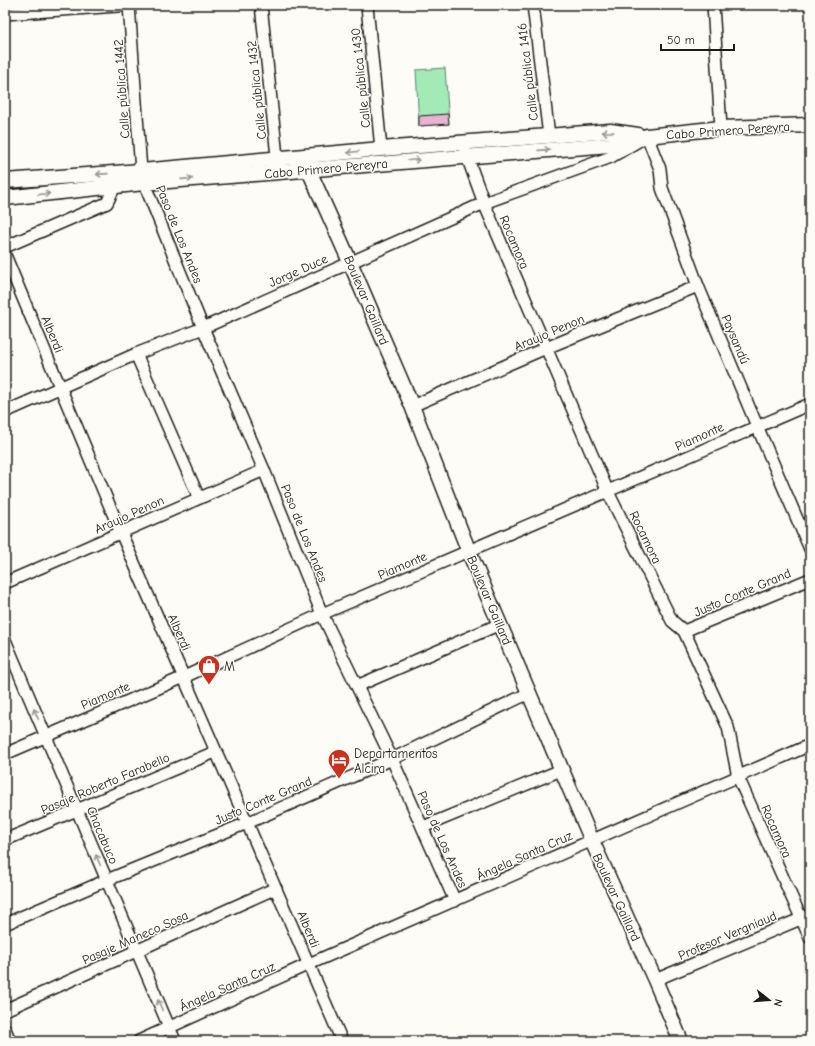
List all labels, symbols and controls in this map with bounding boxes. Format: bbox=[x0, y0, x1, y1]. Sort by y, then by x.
street label: Calle pública 1416 bbox=[514, 22, 541, 122]
scale bar bbox=[661, 26, 734, 52]
street label: Calle pública 1430 bbox=[348, 27, 373, 129]
text: 50 m bbox=[667, 33, 695, 47]
street label: Calle pública 1442 bbox=[111, 39, 132, 139]
street label: Calle pública 1432 bbox=[244, 39, 269, 140]
street label: Cabo Primero Pereyra bbox=[666, 119, 790, 142]
one-way arrow bbox=[602, 128, 615, 136]
one-way arrow bbox=[537, 146, 550, 153]
one-way arrow bbox=[347, 148, 360, 155]
street label: Cabo Primero Pereyra bbox=[264, 156, 388, 181]
one-way arrow bbox=[407, 157, 420, 164]
one-way arrow bbox=[96, 170, 109, 177]
one-way arrow bbox=[180, 176, 193, 183]
street label: Paso de Los Andes bbox=[153, 183, 206, 285]
one-way arrow bbox=[37, 190, 50, 197]
street label: Rocamora bbox=[497, 213, 533, 271]
street label: Jorge Duce bbox=[266, 251, 330, 290]
street label: Boulevar Gaillard bbox=[341, 253, 392, 347]
street label: Araujo Penon bbox=[512, 311, 586, 354]
street label: Paysandú bbox=[718, 312, 753, 366]
street label: Alberdi bbox=[38, 314, 67, 355]
street label: Piamonte bbox=[673, 419, 726, 454]
street label: Paso de Los Andes bbox=[278, 482, 331, 584]
street label: Araujo Penon bbox=[92, 492, 166, 536]
street label: Rocamora bbox=[626, 508, 665, 566]
street label: Piamonte bbox=[376, 548, 429, 582]
street label: Boulevar Gaillard bbox=[464, 553, 515, 647]
street label: Justo Conte Grand bbox=[691, 565, 793, 620]
street label: Alberdi bbox=[165, 612, 194, 653]
shop icon: M bbox=[196, 653, 222, 686]
place label: M bbox=[224, 659, 235, 674]
street label: Piamonte bbox=[79, 678, 132, 712]
one-way arrow bbox=[32, 709, 40, 721]
place label: Departamentos Alcira bbox=[354, 746, 438, 776]
hotel icon: Departamentos Alcira bbox=[326, 747, 352, 780]
street label: Pasaje Roberto Farabello bbox=[39, 750, 172, 817]
street label: Justo Conte Grand bbox=[212, 773, 314, 828]
street label: Paso de Los Andes bbox=[415, 789, 471, 890]
street label: Rocamora bbox=[758, 802, 795, 860]
street label: Chacabuco bbox=[84, 804, 121, 866]
street label: Ángela Santa Cruz bbox=[474, 827, 575, 883]
street label: Boulevar Gaillard bbox=[590, 851, 643, 944]
one-way arrow bbox=[94, 854, 101, 866]
street label: Pasaje Maneco Sosa bbox=[80, 907, 190, 968]
street label: Profesor Vergniaud bbox=[676, 908, 779, 963]
street label: Alberdi bbox=[294, 909, 323, 950]
street label: Ángela Santa Cruz bbox=[177, 958, 278, 1014]
north arrow bbox=[749, 980, 789, 1020]
text: N bbox=[771, 997, 785, 1008]
one-way arrow bbox=[155, 1000, 163, 1012]

